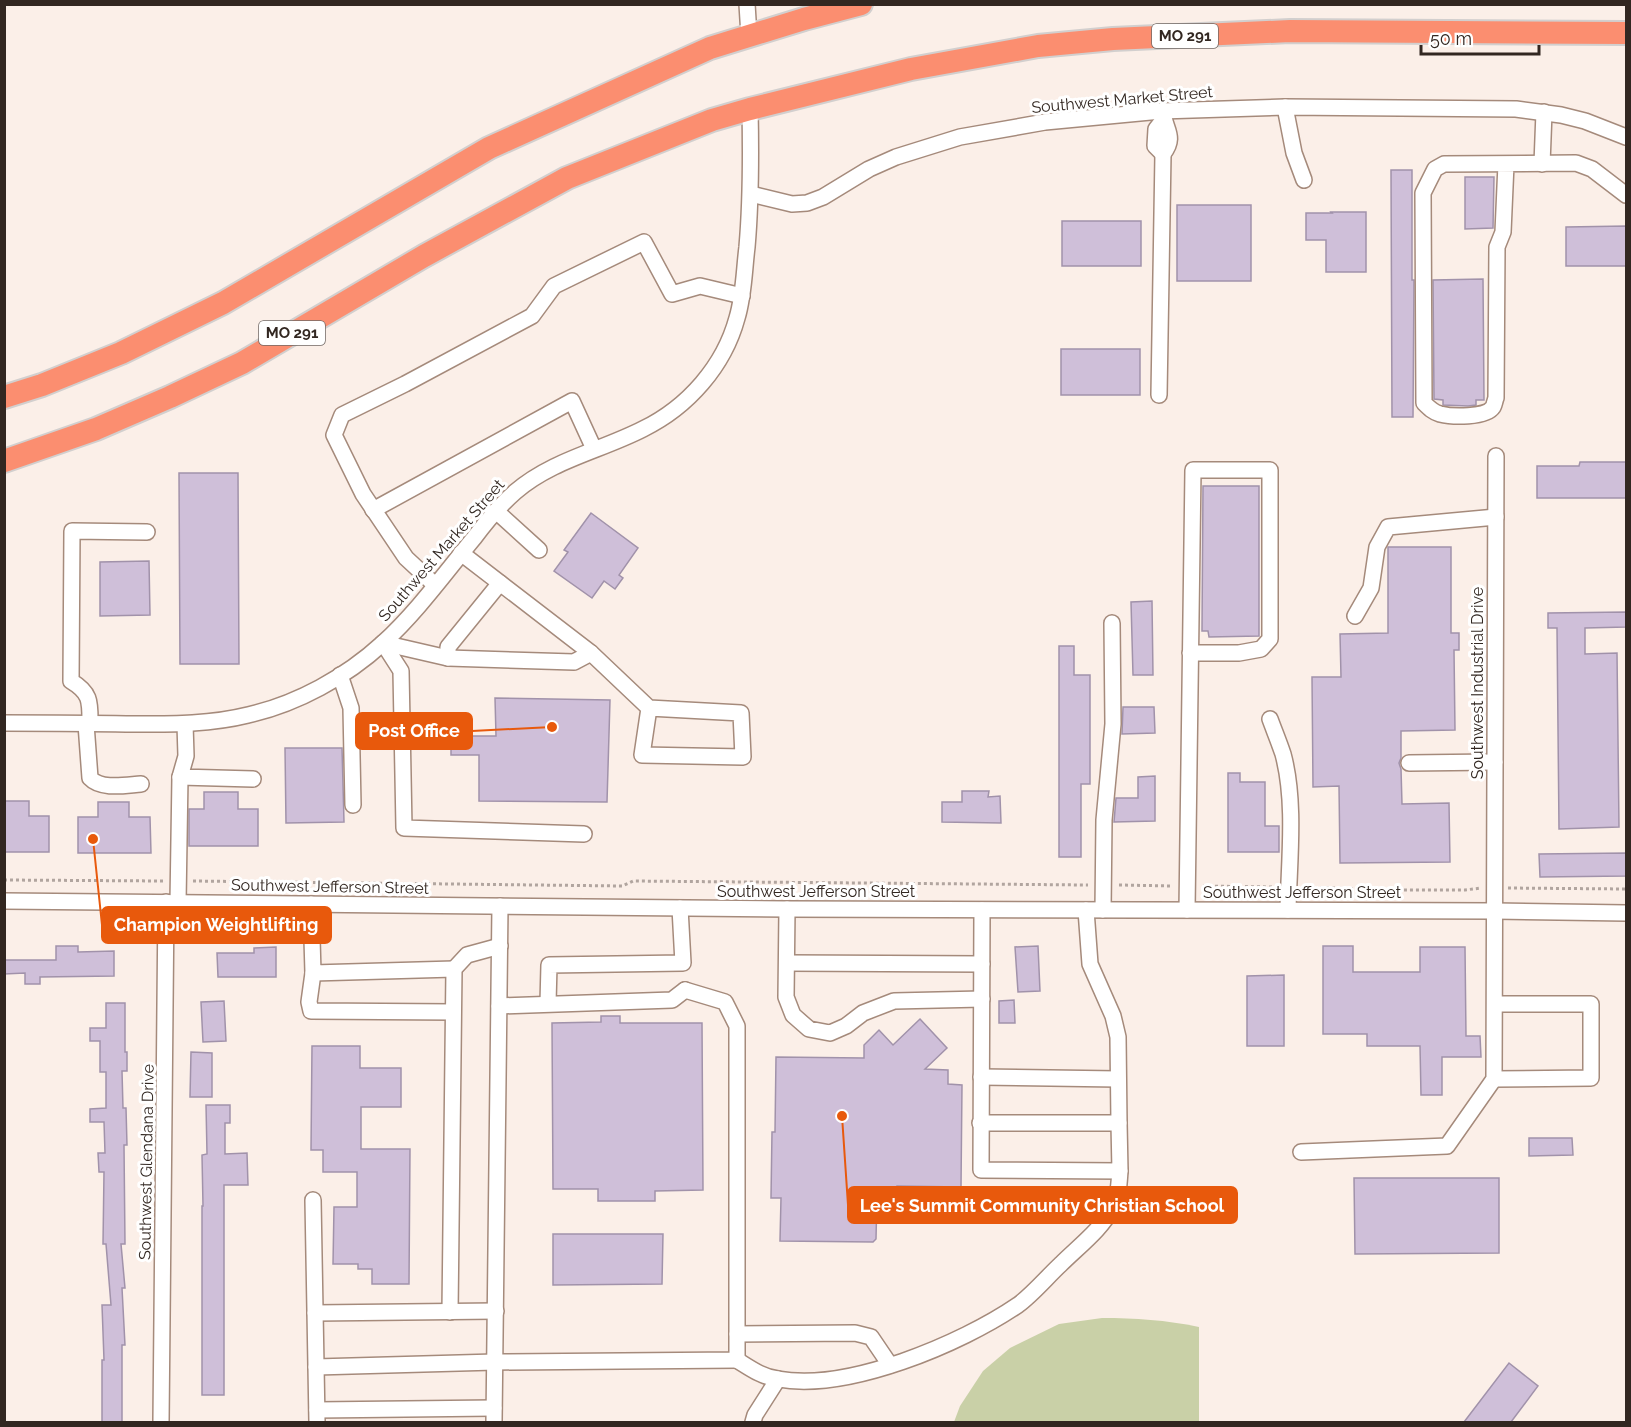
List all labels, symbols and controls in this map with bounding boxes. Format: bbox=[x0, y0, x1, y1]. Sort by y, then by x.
scale bar bbox=[1421, 18, 1540, 56]
road number: MO 291 bbox=[1152, 24, 1218, 48]
text: 50 m bbox=[1430, 28, 1472, 49]
street label: Southwest Market Street bbox=[1031, 82, 1214, 117]
road number: MO 291 bbox=[259, 321, 325, 345]
street label: Southwest Market Street bbox=[375, 475, 509, 625]
street label: Southwest Industrial Drive bbox=[1468, 587, 1487, 779]
callout: Post Office bbox=[356, 713, 472, 749]
text: Post Office bbox=[368, 720, 460, 741]
street label: Southwest Jefferson Street bbox=[231, 875, 430, 898]
street label: Southwest Jefferson Street bbox=[717, 882, 916, 901]
street label: Southwest Jefferson Street bbox=[1203, 883, 1402, 902]
callout: Champion Weightlifting bbox=[102, 907, 331, 943]
text: Champion Weightlifting bbox=[114, 914, 318, 935]
street label: Southwest Glendana Drive bbox=[135, 1064, 158, 1260]
callout: Lee's Summit Community Christian School bbox=[848, 1187, 1237, 1223]
text: Lee's Summit Community Christian School bbox=[860, 1195, 1225, 1216]

